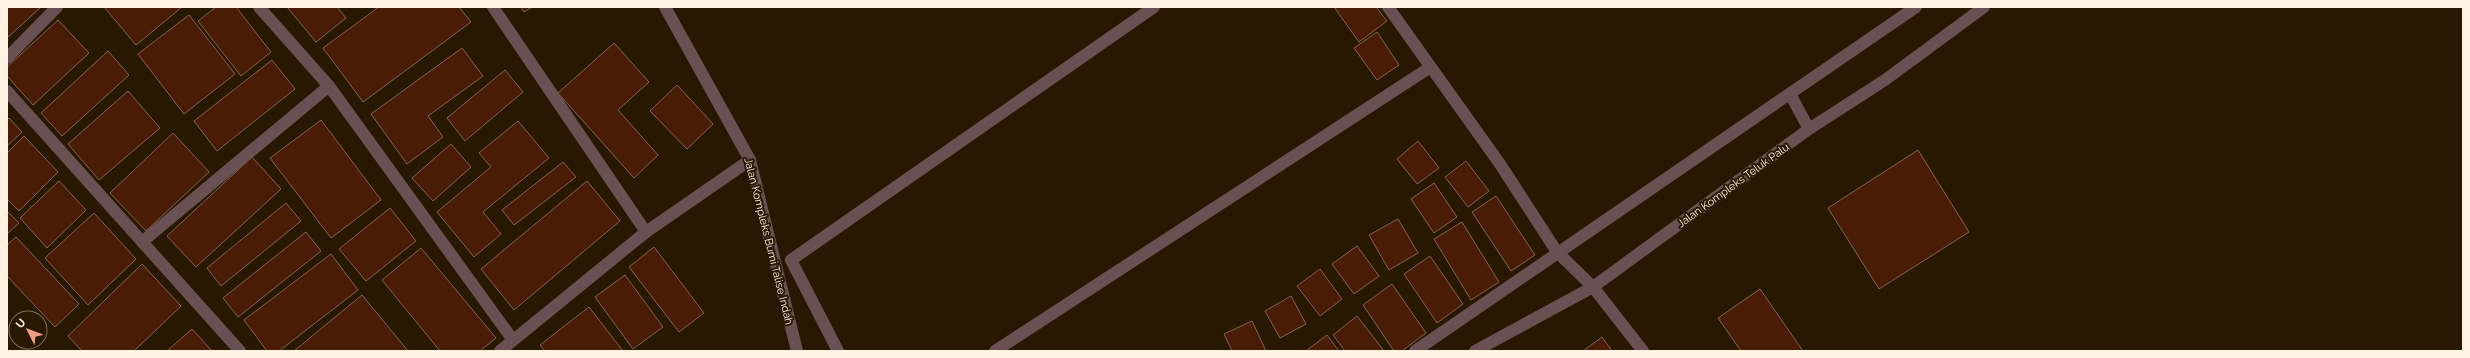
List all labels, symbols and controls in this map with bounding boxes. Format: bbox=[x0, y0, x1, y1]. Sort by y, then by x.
street label: Jalan Kompleks Teluk Palu bbox=[1675, 140, 1792, 230]
street label: Jalan Kompleks Bumi Talise Indah bbox=[741, 156, 796, 326]
north arrow bbox=[8, 310, 48, 350]
text: U bbox=[13, 316, 29, 331]

